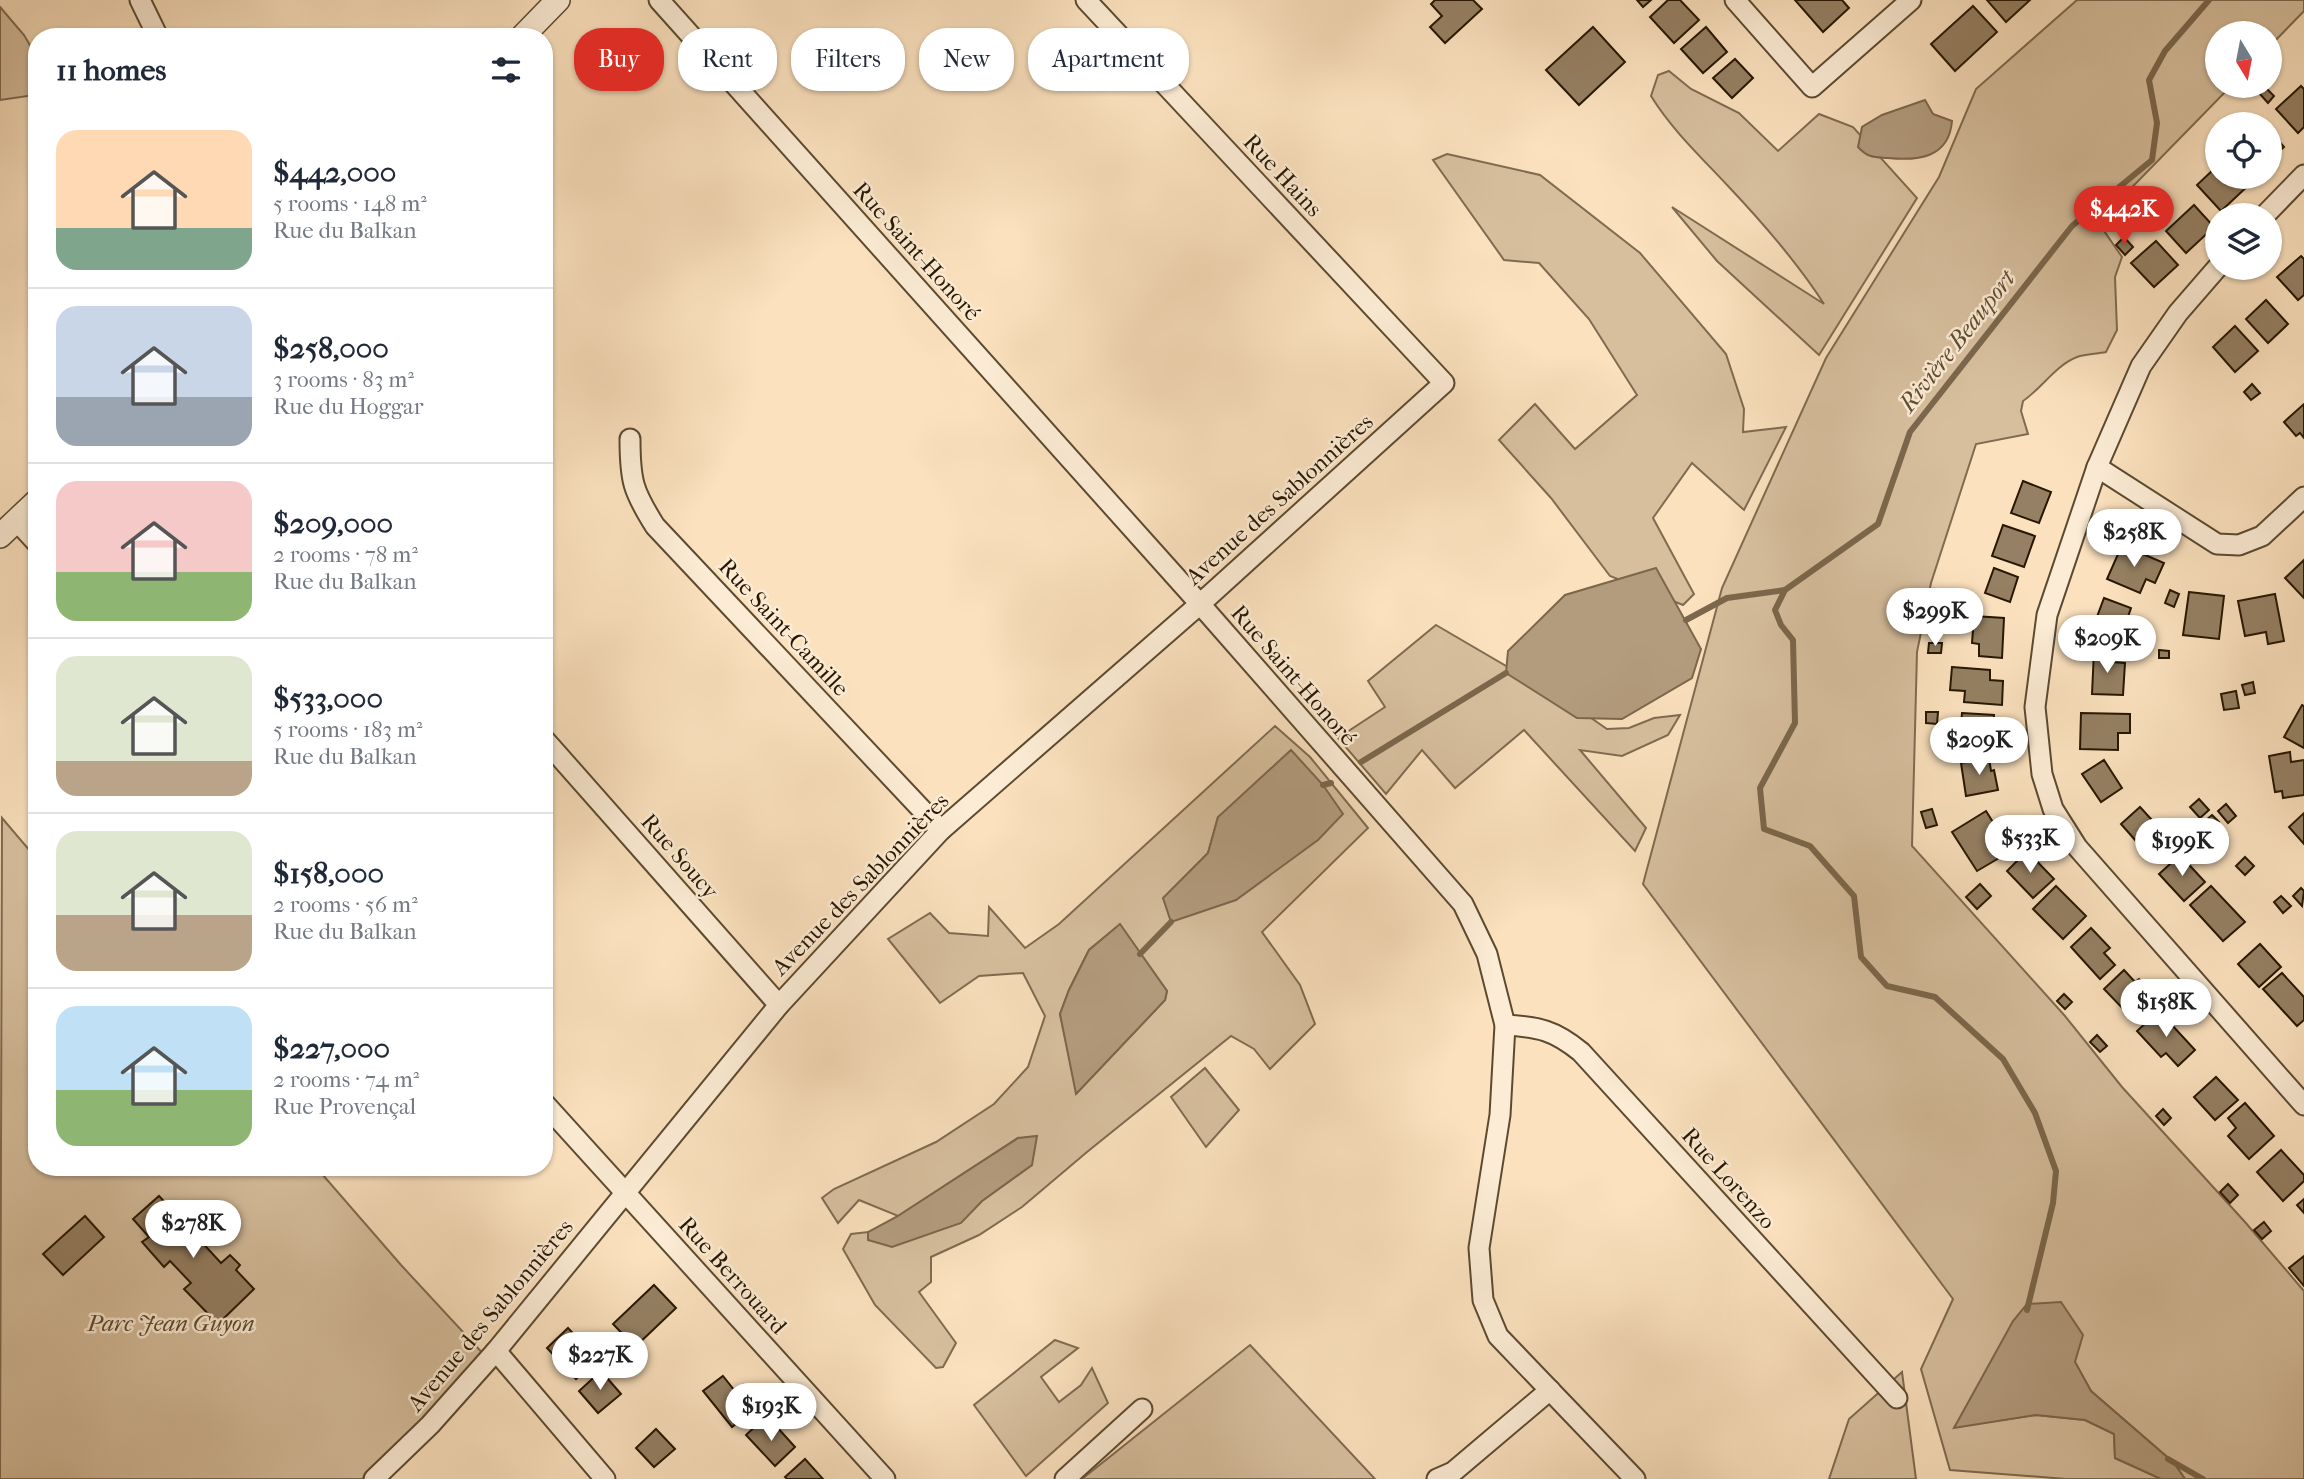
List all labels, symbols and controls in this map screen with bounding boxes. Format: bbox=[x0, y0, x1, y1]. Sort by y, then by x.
north arrow bbox=[2205, 21, 2282, 98]
map controls bbox=[2205, 21, 2282, 280]
chip: Buy bbox=[574, 28, 664, 91]
chip: Rent bbox=[678, 28, 777, 91]
chip: Filters bbox=[791, 28, 905, 91]
chip: New bbox=[919, 28, 1014, 91]
chip: Apartment bbox=[1028, 28, 1189, 91]
icon: filters bbox=[487, 51, 525, 89]
text: 11 homes bbox=[56, 53, 166, 88]
button: locate bbox=[2205, 112, 2282, 189]
street label: Rue Hains bbox=[1238, 128, 1328, 222]
text: $442,000 bbox=[273, 155, 396, 190]
icon: home bbox=[112, 158, 196, 242]
street label: Rue Saint-Honoré bbox=[847, 176, 986, 326]
pin: $442K bbox=[2075, 187, 2173, 246]
text: 5 rooms · 148 m² bbox=[273, 190, 427, 217]
text: $442K bbox=[2090, 195, 2158, 222]
button: layers bbox=[2205, 203, 2282, 280]
text: Rue du Balkan bbox=[273, 217, 417, 244]
water label: Rivière Beauport bbox=[1892, 264, 2022, 419]
text: $258,000 bbox=[273, 331, 389, 366]
icon: home bbox=[112, 334, 196, 418]
text: 3 rooms · 83 m² bbox=[273, 366, 414, 393]
text: Rue du Hoggar bbox=[273, 393, 424, 420]
street label: Avenue des Sablonnières bbox=[1179, 408, 1379, 591]
text: $209,000 bbox=[273, 506, 393, 541]
icon: home bbox=[112, 509, 196, 593]
pin: $258K bbox=[2085, 510, 2183, 569]
text: $258K bbox=[2103, 518, 2165, 545]
text: 2 rooms · 78 m² bbox=[273, 541, 418, 568]
street label: Rue Saint-Camille bbox=[713, 553, 854, 702]
text: Rue du Balkan bbox=[273, 568, 417, 595]
pin: $299K bbox=[1886, 588, 1984, 648]
text: $299K bbox=[1902, 597, 1968, 624]
street label: Rue Saint-Honoré bbox=[1225, 600, 1362, 751]
pin: $209K bbox=[2058, 616, 2156, 675]
text: $209K bbox=[2074, 624, 2140, 651]
text: $533,000 bbox=[273, 681, 383, 716]
icon: home bbox=[112, 684, 196, 768]
text: 5 rooms · 183 m² bbox=[273, 716, 423, 743]
pin: $209K bbox=[1930, 718, 2028, 777]
text: $209K bbox=[1946, 726, 2012, 753]
text: Rue du Balkan bbox=[273, 743, 417, 770]
street label: Avenue des Sablonnières bbox=[766, 788, 954, 982]
street label: Rue Soucy bbox=[635, 808, 724, 905]
pin: $533K bbox=[1981, 816, 2079, 875]
pin: $199K bbox=[2133, 818, 2231, 878]
text: $533K bbox=[2001, 824, 2059, 851]
text: $199K bbox=[2151, 827, 2213, 854]
text: $158,000 bbox=[273, 856, 384, 891]
icon: home bbox=[112, 859, 196, 943]
text: 2 rooms · 56 m² bbox=[273, 891, 418, 918]
text: Rue du Balkan bbox=[273, 918, 417, 945]
pin: $158K bbox=[2117, 979, 2215, 1039]
text: $158K bbox=[2137, 988, 2196, 1015]
text: $227,000 bbox=[273, 1031, 390, 1066]
icon: home bbox=[112, 1034, 196, 1118]
text: 2 rooms · 74 m² bbox=[273, 1066, 419, 1093]
text: Rue Provençal bbox=[273, 1093, 416, 1120]
street label: Rue Lorenzo bbox=[1676, 1122, 1781, 1235]
pin: $278K bbox=[144, 1200, 242, 1260]
text: $278K bbox=[161, 1209, 225, 1236]
street label: Rue Berrouard bbox=[673, 1211, 793, 1340]
street label: Avenue des Sablonnières bbox=[401, 1214, 579, 1418]
park label: Parc Jean Guyon bbox=[86, 1310, 255, 1337]
pin: $227K bbox=[551, 1332, 649, 1392]
text: $227K bbox=[568, 1341, 632, 1368]
pin: $193K bbox=[722, 1384, 820, 1443]
text: $193K bbox=[741, 1392, 801, 1419]

